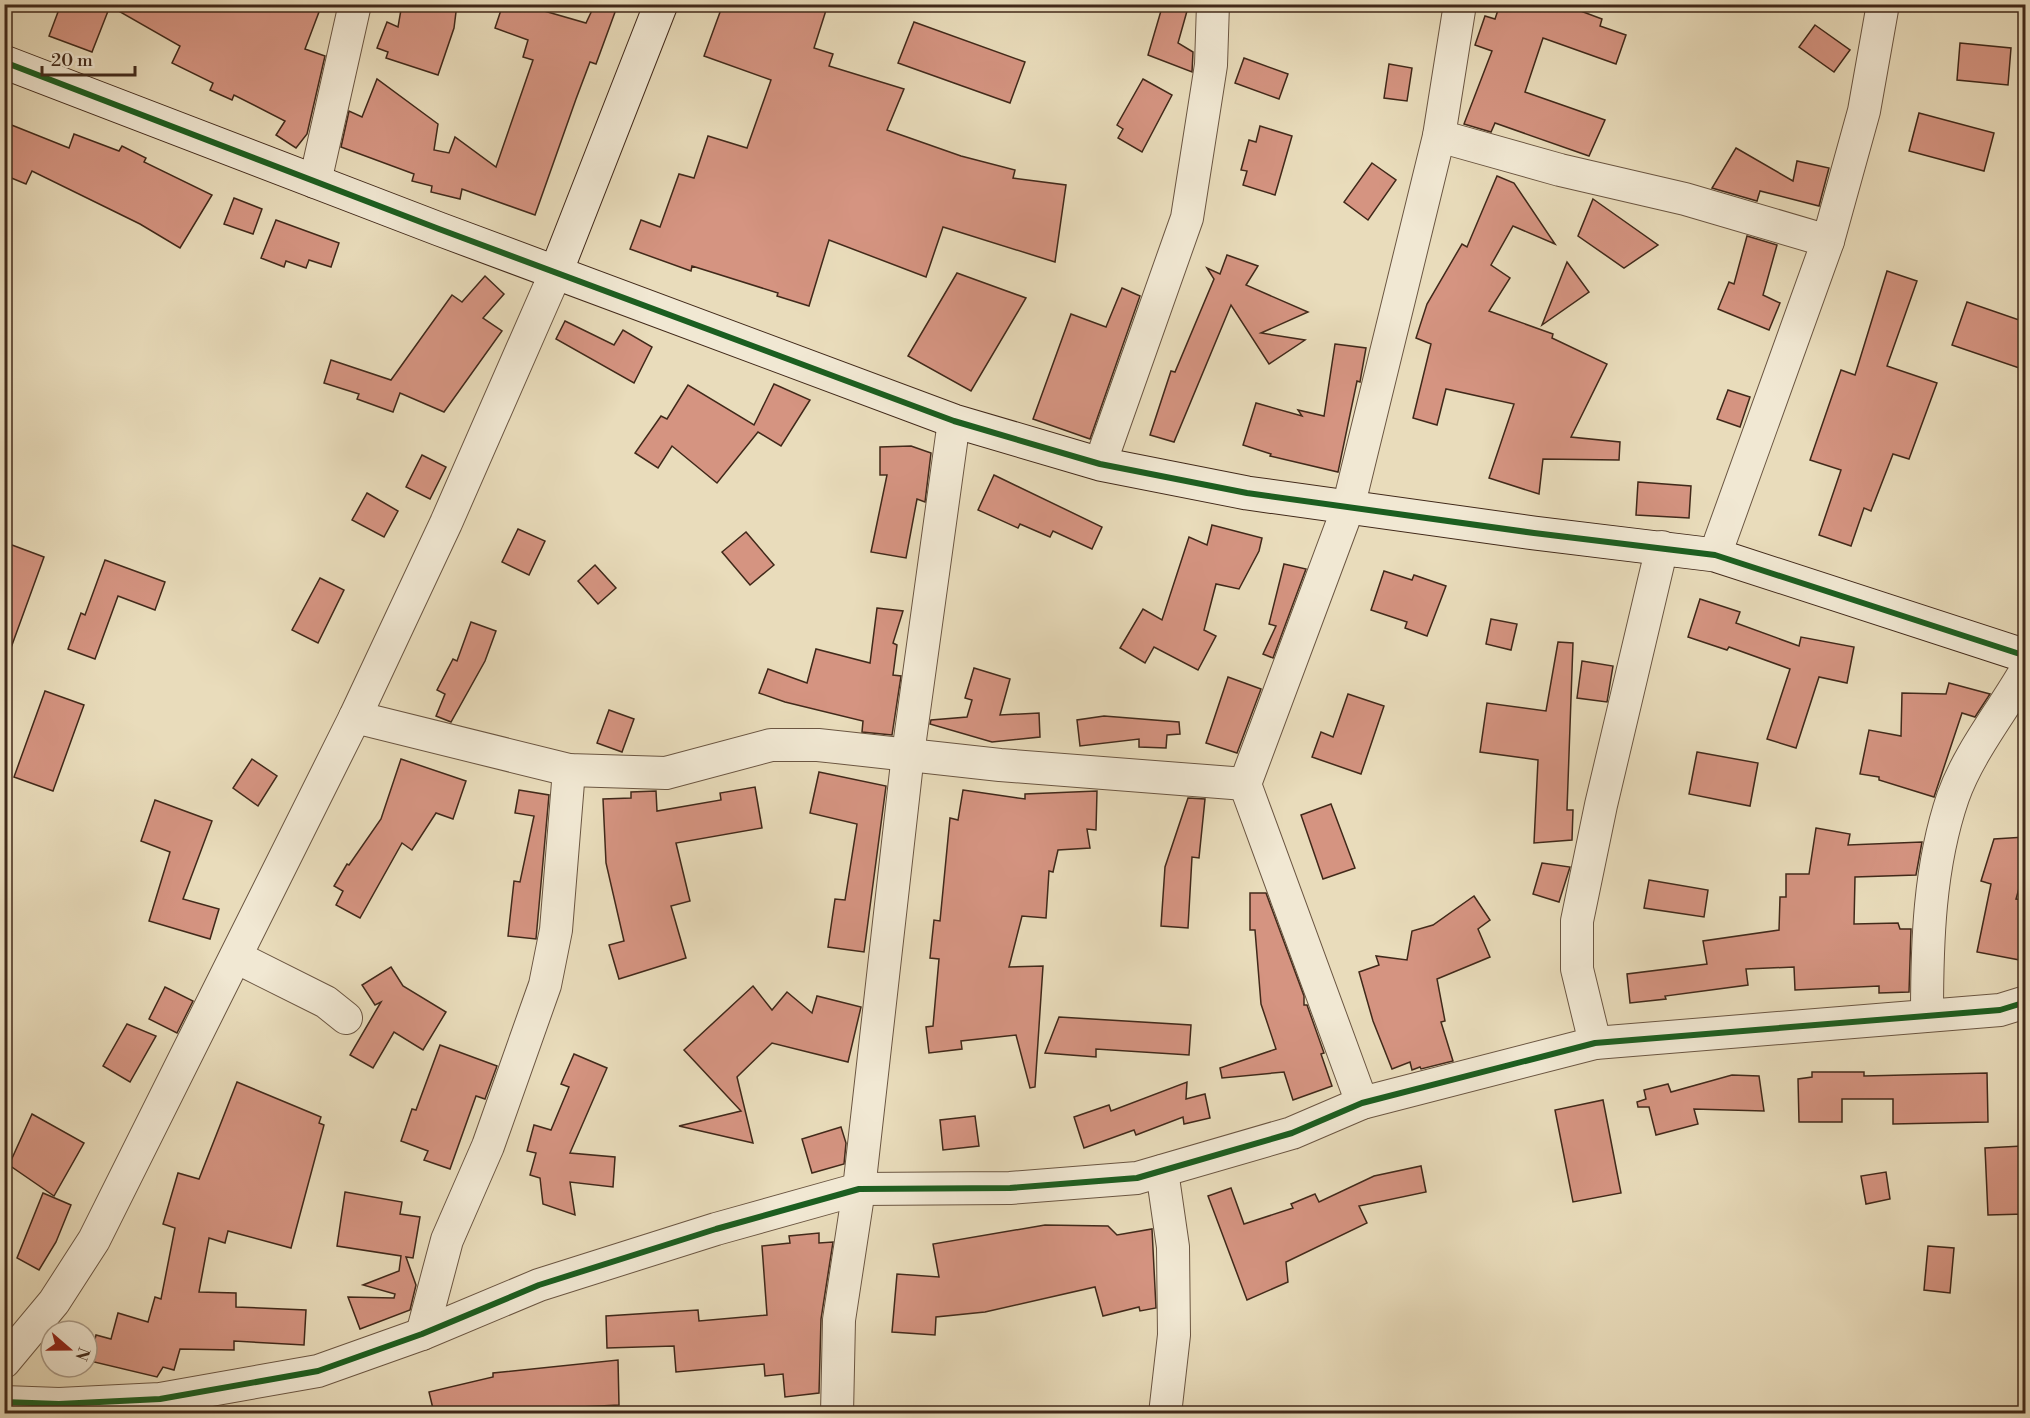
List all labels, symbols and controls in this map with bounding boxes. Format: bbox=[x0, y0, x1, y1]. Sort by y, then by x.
scale bar bbox=[42, 39, 135, 77]
text: 20 m bbox=[51, 49, 93, 72]
north arrow bbox=[39, 1319, 99, 1379]
text: N bbox=[70, 1344, 94, 1363]

